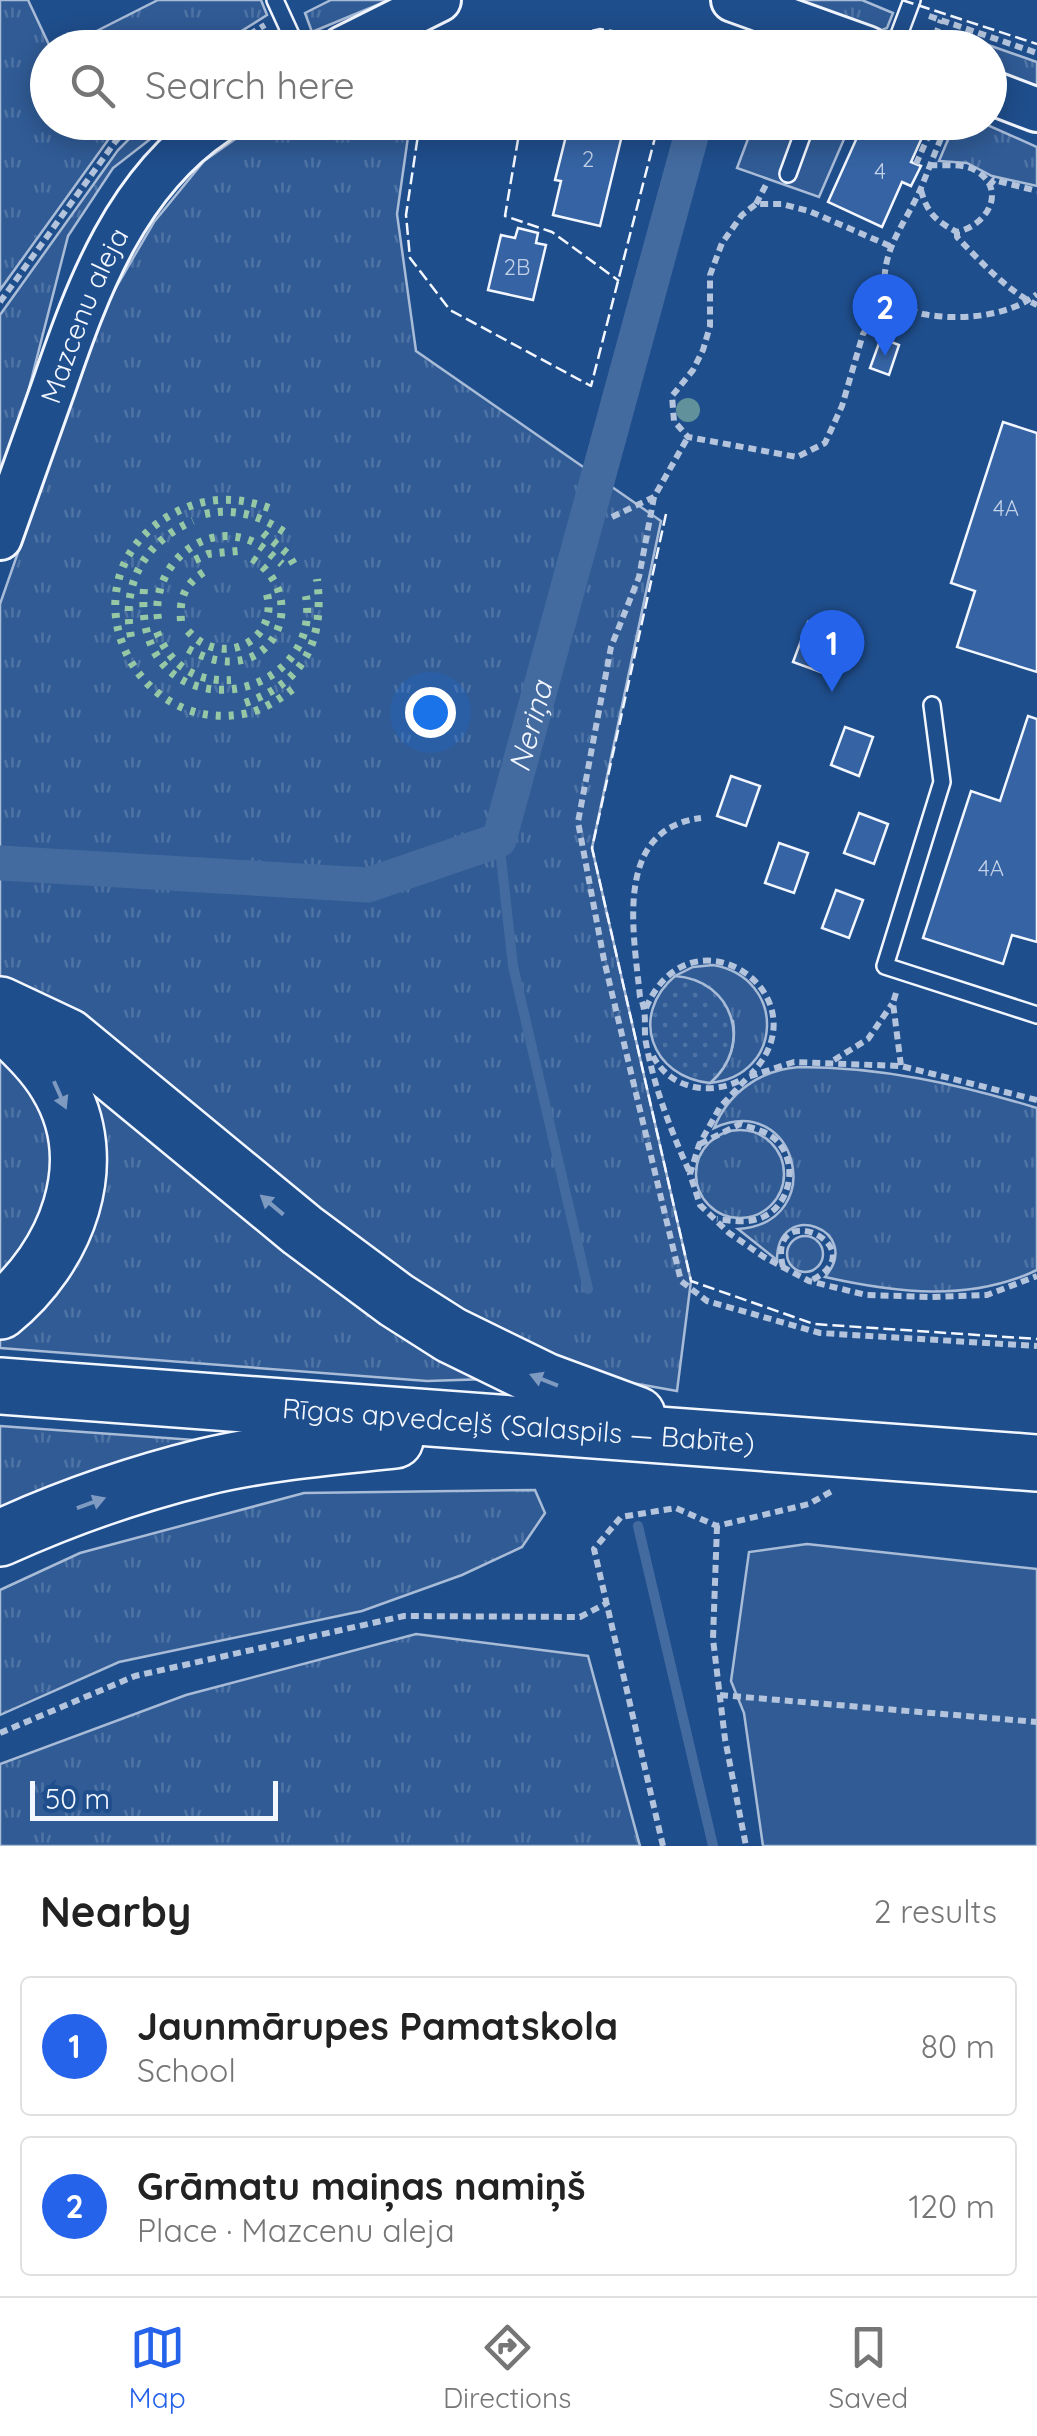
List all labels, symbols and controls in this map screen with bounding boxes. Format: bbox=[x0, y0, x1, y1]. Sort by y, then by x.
search box bbox=[30, 30, 1007, 140]
icon: search bbox=[65, 58, 120, 113]
text: Search here bbox=[145, 61, 355, 109]
house number: 2 bbox=[582, 145, 594, 173]
house number: 4 bbox=[874, 157, 886, 185]
street label: Mazcenu aleja bbox=[32, 221, 135, 408]
house number: 2B bbox=[504, 253, 530, 281]
pin: 2 bbox=[852, 274, 918, 356]
house number: 4A bbox=[993, 494, 1019, 522]
pin: 1 bbox=[800, 610, 864, 692]
water label: Neriņa bbox=[500, 675, 561, 776]
your location bbox=[405, 687, 456, 738]
house number: 4A bbox=[978, 854, 1004, 882]
one-way arrow bbox=[52, 1080, 68, 1110]
one-way arrow bbox=[259, 1195, 284, 1216]
one-way arrow bbox=[529, 1372, 559, 1388]
street label: Rīgas apvedceļš (Salaspils — Babīte) bbox=[281, 1390, 756, 1459]
one-way arrow bbox=[76, 1495, 106, 1510]
scale bar bbox=[30, 1776, 278, 1820]
text: 50 m bbox=[45, 1781, 110, 1816]
text: Nearby bbox=[40, 1885, 191, 1938]
text: 2 results bbox=[874, 1891, 997, 1931]
text: Jaunmārupes Pamatskola bbox=[137, 2002, 618, 2050]
text: 1 bbox=[68, 2026, 81, 2066]
text: 80 m bbox=[921, 2026, 995, 2066]
text: School bbox=[137, 2050, 236, 2090]
text: Grāmatu maiņas namiņš bbox=[137, 2162, 586, 2210]
text: 2 bbox=[65, 2186, 84, 2226]
text: 120 m bbox=[908, 2186, 995, 2226]
text: Place · Mazcenu aleja bbox=[137, 2210, 455, 2250]
tab: Map bbox=[129, 2320, 186, 2415]
tab: Directions bbox=[443, 2320, 571, 2415]
tab: Saved bbox=[829, 2320, 908, 2415]

